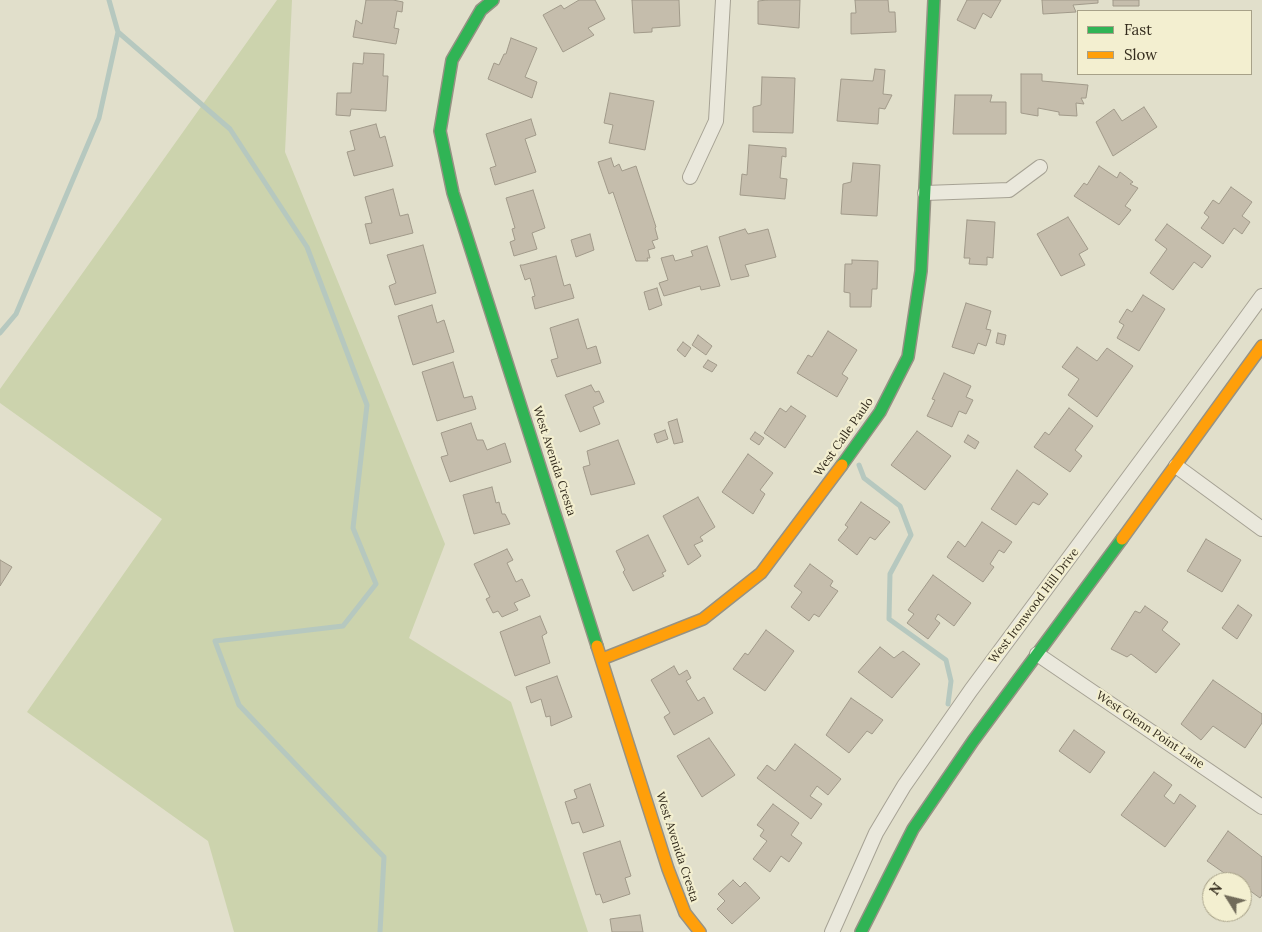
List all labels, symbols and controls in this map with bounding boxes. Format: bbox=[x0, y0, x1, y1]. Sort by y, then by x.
legend bbox=[1077, 10, 1252, 75]
text: Fast bbox=[1124, 20, 1152, 39]
text: Slow bbox=[1124, 45, 1157, 64]
street label: West Calle Paulo bbox=[811, 395, 877, 479]
street label: West Avenida Cresta bbox=[529, 404, 579, 518]
street label: West Ironwood Hill Drive bbox=[986, 546, 1082, 666]
street label: West Glenn Point Lane bbox=[1093, 688, 1207, 772]
street label: West Avenida Cresta bbox=[652, 790, 702, 904]
north arrow bbox=[1202, 872, 1252, 922]
text: N bbox=[1205, 879, 1226, 898]

